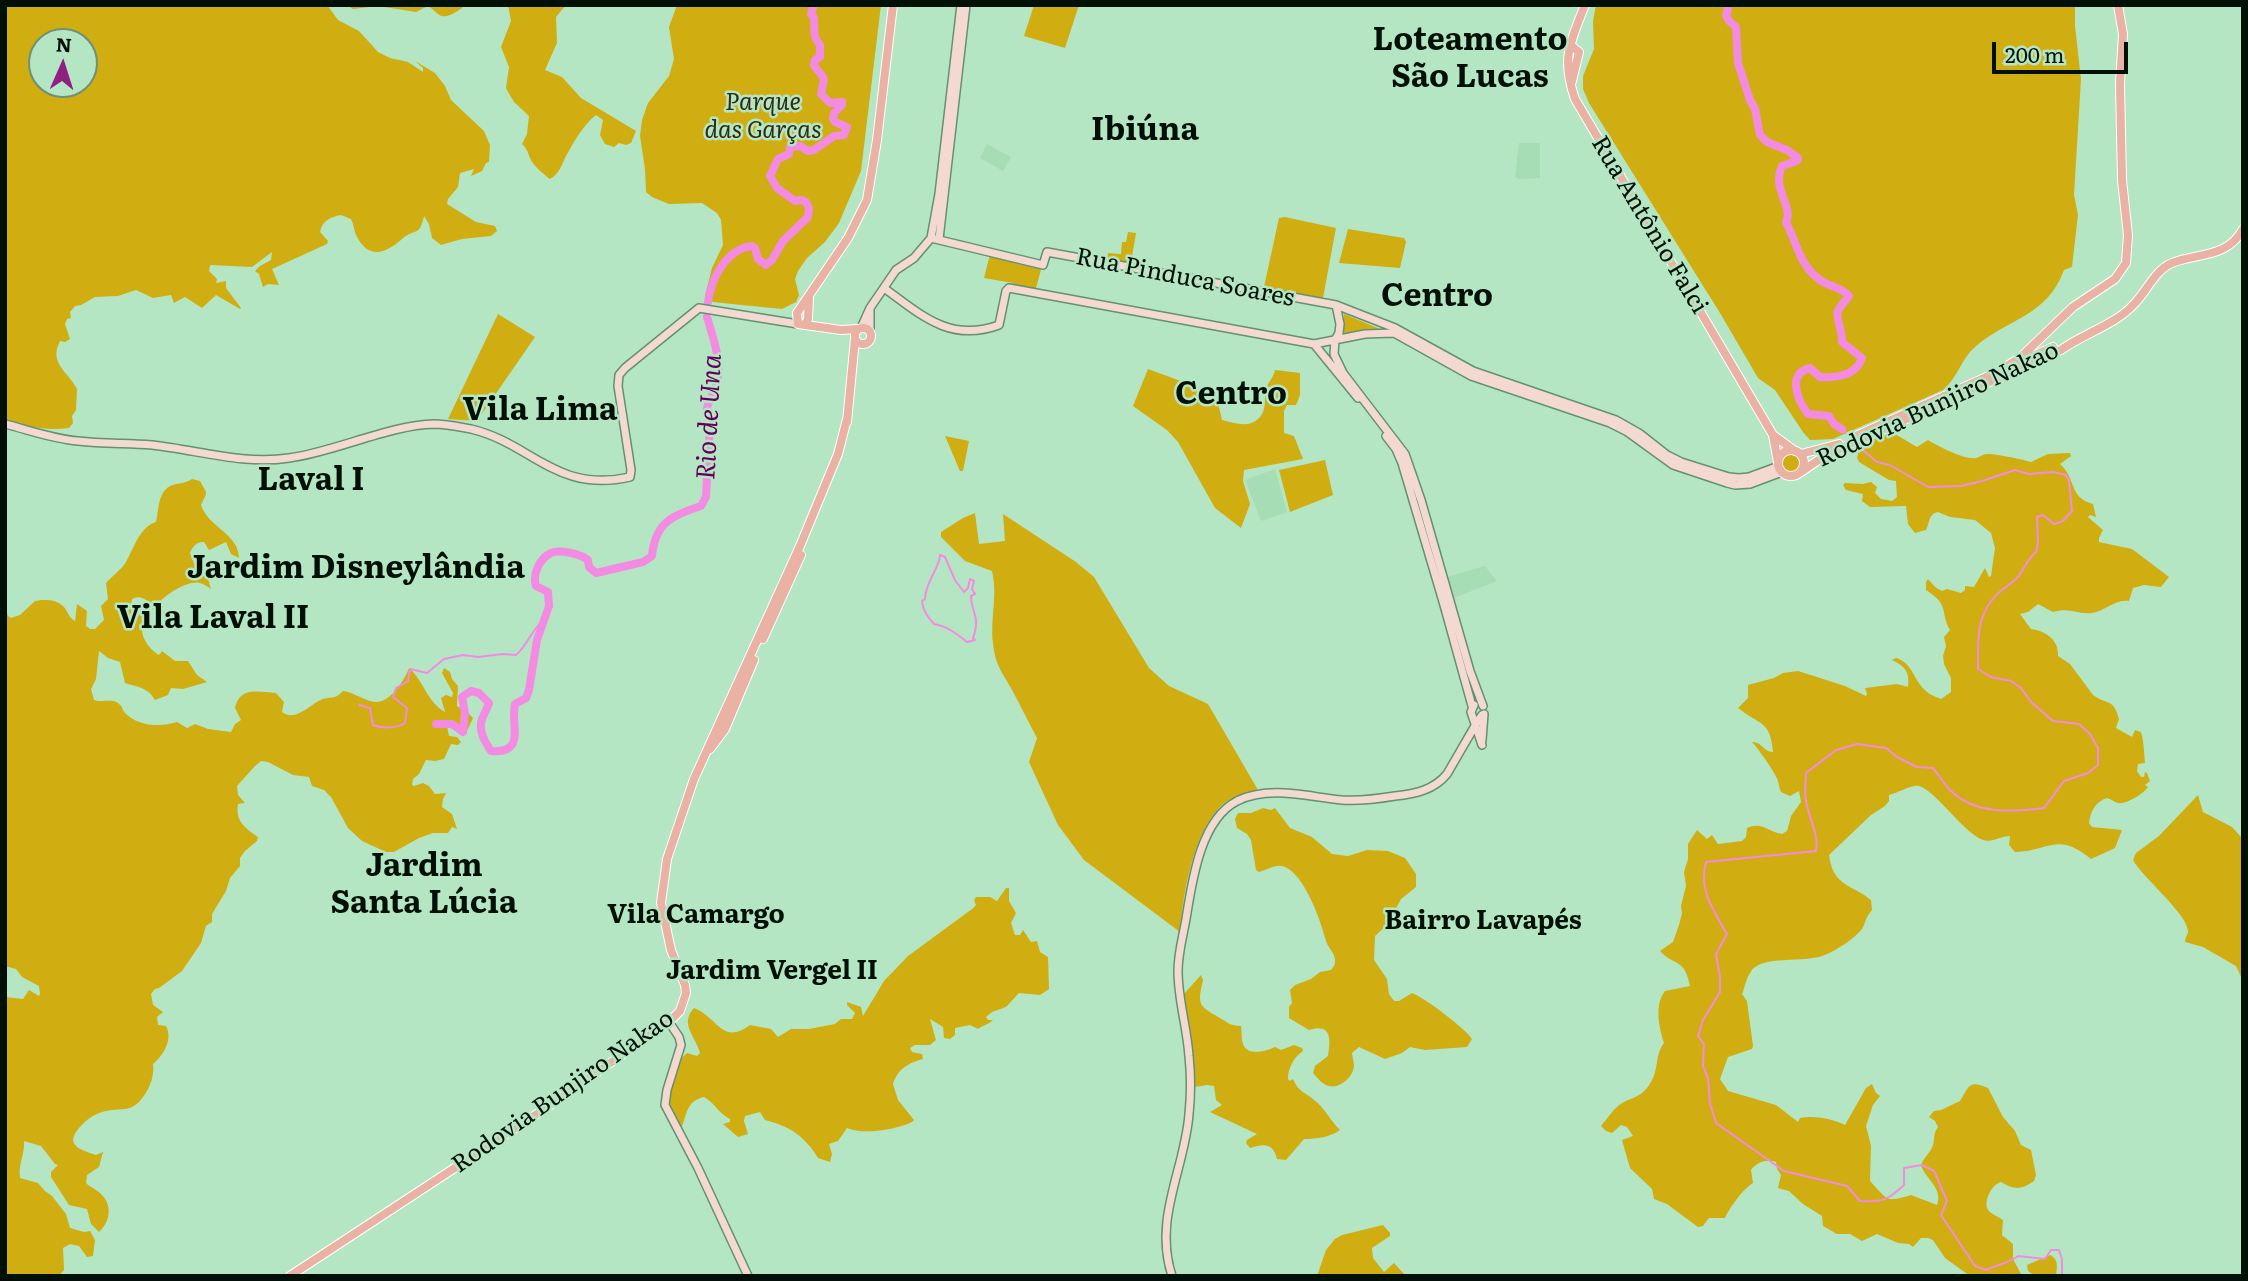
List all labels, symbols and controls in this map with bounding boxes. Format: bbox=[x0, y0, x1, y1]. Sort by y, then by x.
district label: Loteamento São Lucas bbox=[1373, 22, 1567, 97]
north arrow bbox=[28, 28, 98, 98]
scale bar bbox=[1996, 28, 2132, 72]
text: N bbox=[55, 30, 73, 58]
text: 200 m bbox=[2005, 38, 2065, 69]
park label: Parque das Garças bbox=[704, 89, 822, 145]
district label: Ibiúna bbox=[1091, 112, 1199, 150]
street label: Rua Antônio Falci bbox=[1585, 131, 1713, 319]
street label: Rua Pinduca Soares bbox=[1073, 243, 1297, 313]
district label: Centro bbox=[1381, 278, 1493, 316]
street label: Rodovia Bunjiro Nakao bbox=[1812, 336, 2064, 474]
water label: Rio de Una bbox=[691, 353, 729, 481]
district label: Centro bbox=[1175, 376, 1287, 414]
district label: Vila Lima bbox=[462, 392, 618, 430]
district label: Laval I bbox=[257, 462, 365, 500]
district label: Jardim Disneylândia bbox=[187, 550, 525, 588]
district label: Vila Laval II bbox=[117, 600, 309, 638]
district label: Jardim Santa Lúcia bbox=[331, 848, 517, 923]
district label: Vila Camargo bbox=[607, 899, 785, 931]
district label: Bairro Lavapés bbox=[1384, 905, 1582, 937]
district label: Jardim Vergel II bbox=[666, 955, 878, 987]
street label: Rodovia Bunjiro Nakao bbox=[447, 1004, 679, 1180]

